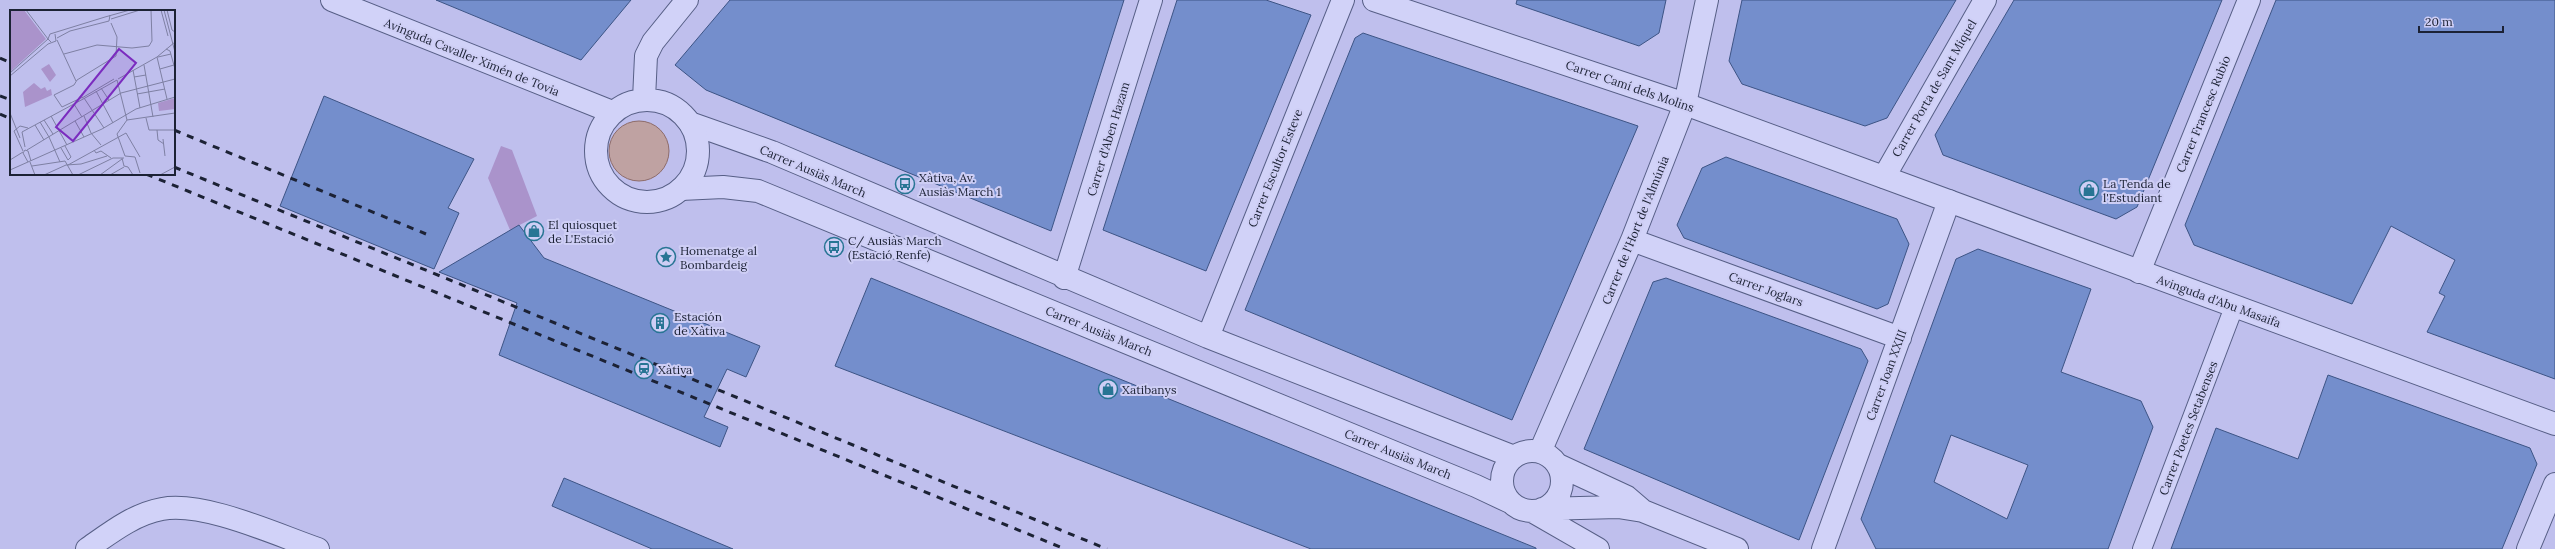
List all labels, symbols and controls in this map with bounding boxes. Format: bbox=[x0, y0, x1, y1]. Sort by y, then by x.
scale bar bbox=[2419, 8, 2503, 34]
inset map bbox=[10, 10, 175, 175]
text: 20 m bbox=[2425, 14, 2453, 29]
street label: Avinguda Cavaller Ximén de Tovia bbox=[381, 15, 562, 99]
street label: Carrer Porta de Sant Miquel bbox=[1888, 17, 1980, 159]
street label: Carrer Francesc Rubio bbox=[2173, 53, 2233, 175]
street label: Carrer Camí dels Molins bbox=[1564, 57, 1697, 115]
street label: Carrer d'Aben Hazam bbox=[1083, 80, 1133, 198]
street label: Carrer Escultor Esteve bbox=[1244, 106, 1306, 229]
street label: Carrer Ausiàs March bbox=[758, 142, 868, 200]
street label: Carrer de l'Hort de l'Almúnia bbox=[1598, 153, 1672, 307]
place label: Xàtiva, Av. Ausiàs March 1 bbox=[918, 170, 1001, 199]
bus stop icon: Xàtiva, Av. Ausiàs March 1 bbox=[894, 173, 916, 195]
place label: La Tenda de l'Estudiant bbox=[2103, 176, 2171, 205]
shop icon: La Tenda de l'Estudiant bbox=[2078, 179, 2100, 201]
place label: El quiosquet de L'Estació bbox=[548, 217, 617, 246]
shop icon: El quiosquet de L'Estació bbox=[523, 220, 545, 242]
place label: C/ Ausiàs March (Estació Renfe) bbox=[848, 233, 942, 263]
bus stop icon: C/ Ausiàs March (Estació Renfe) bbox=[823, 236, 845, 258]
place label: Homenatge al Bombardeig bbox=[680, 243, 757, 272]
place icon: Homenatge al Bombardeig bbox=[655, 246, 677, 268]
street label: Carrer Joglars bbox=[1727, 269, 1806, 310]
street label: Avinguda d'Abu Masaifa bbox=[2154, 271, 2283, 330]
street label: Carrer Ausiàs March bbox=[1043, 303, 1155, 359]
place label: Estación de Xàtiva bbox=[674, 309, 725, 338]
building icon: Estación de Xàtiva bbox=[649, 312, 671, 334]
street label: Carrer Joan XXIII bbox=[1863, 327, 1909, 423]
station icon: Xàtiva bbox=[633, 358, 655, 380]
street label: Carrer Poetes Setabenses bbox=[2155, 358, 2221, 497]
place label: Xàtiva bbox=[658, 362, 692, 377]
shop icon: Xatibanys bbox=[1097, 378, 1119, 400]
place label: Xatibanys bbox=[1122, 382, 1177, 397]
street label: Carrer Ausiàs March bbox=[1342, 426, 1454, 482]

